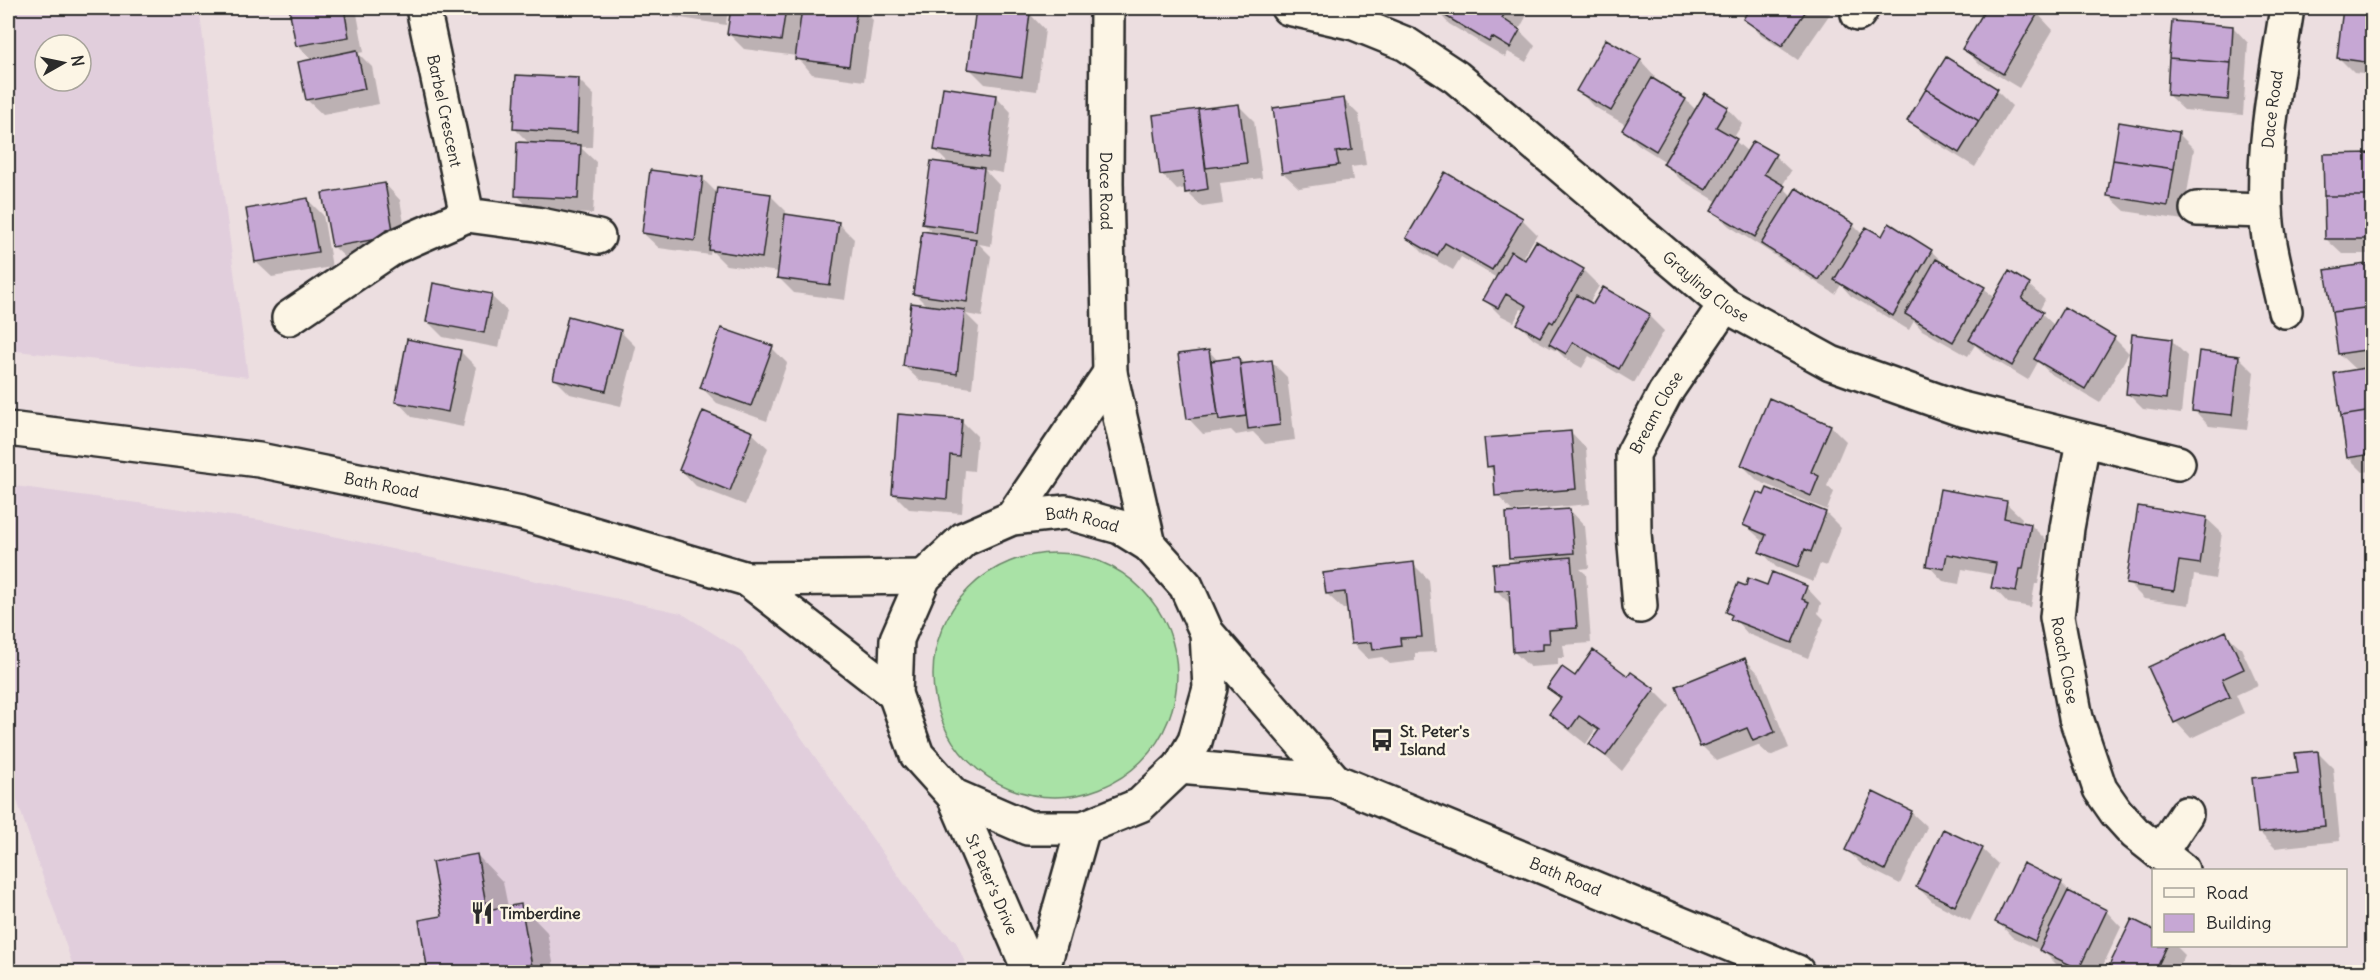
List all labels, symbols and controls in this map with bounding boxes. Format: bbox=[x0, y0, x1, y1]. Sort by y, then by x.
north arrow bbox=[33, 33, 93, 93]
street label: Barbel Crescent bbox=[423, 53, 467, 169]
text: N bbox=[67, 54, 89, 68]
street label: Dace Road bbox=[2257, 69, 2287, 149]
street label: Dace Road bbox=[1096, 152, 1117, 230]
street label: Grayling Close bbox=[1659, 247, 1752, 326]
street label: Bream Close bbox=[1625, 367, 1687, 457]
street label: Bath Road bbox=[343, 468, 421, 502]
street label: Bath Road bbox=[1044, 502, 1121, 536]
street label: Roach Close bbox=[2047, 615, 2083, 705]
place label: St. Peter's Island bbox=[1400, 721, 1469, 759]
bus stop icon: St. Peter's Island bbox=[1369, 727, 1395, 753]
street label: St Peter's Drive bbox=[961, 831, 1023, 938]
street label: Bath Road bbox=[1527, 853, 1604, 900]
legend bbox=[2152, 869, 2347, 947]
text: Road bbox=[2206, 881, 2249, 904]
restaurant icon: Timberdine bbox=[469, 900, 495, 926]
place label: Timberdine bbox=[500, 903, 581, 923]
text: Building bbox=[2206, 911, 2271, 934]

